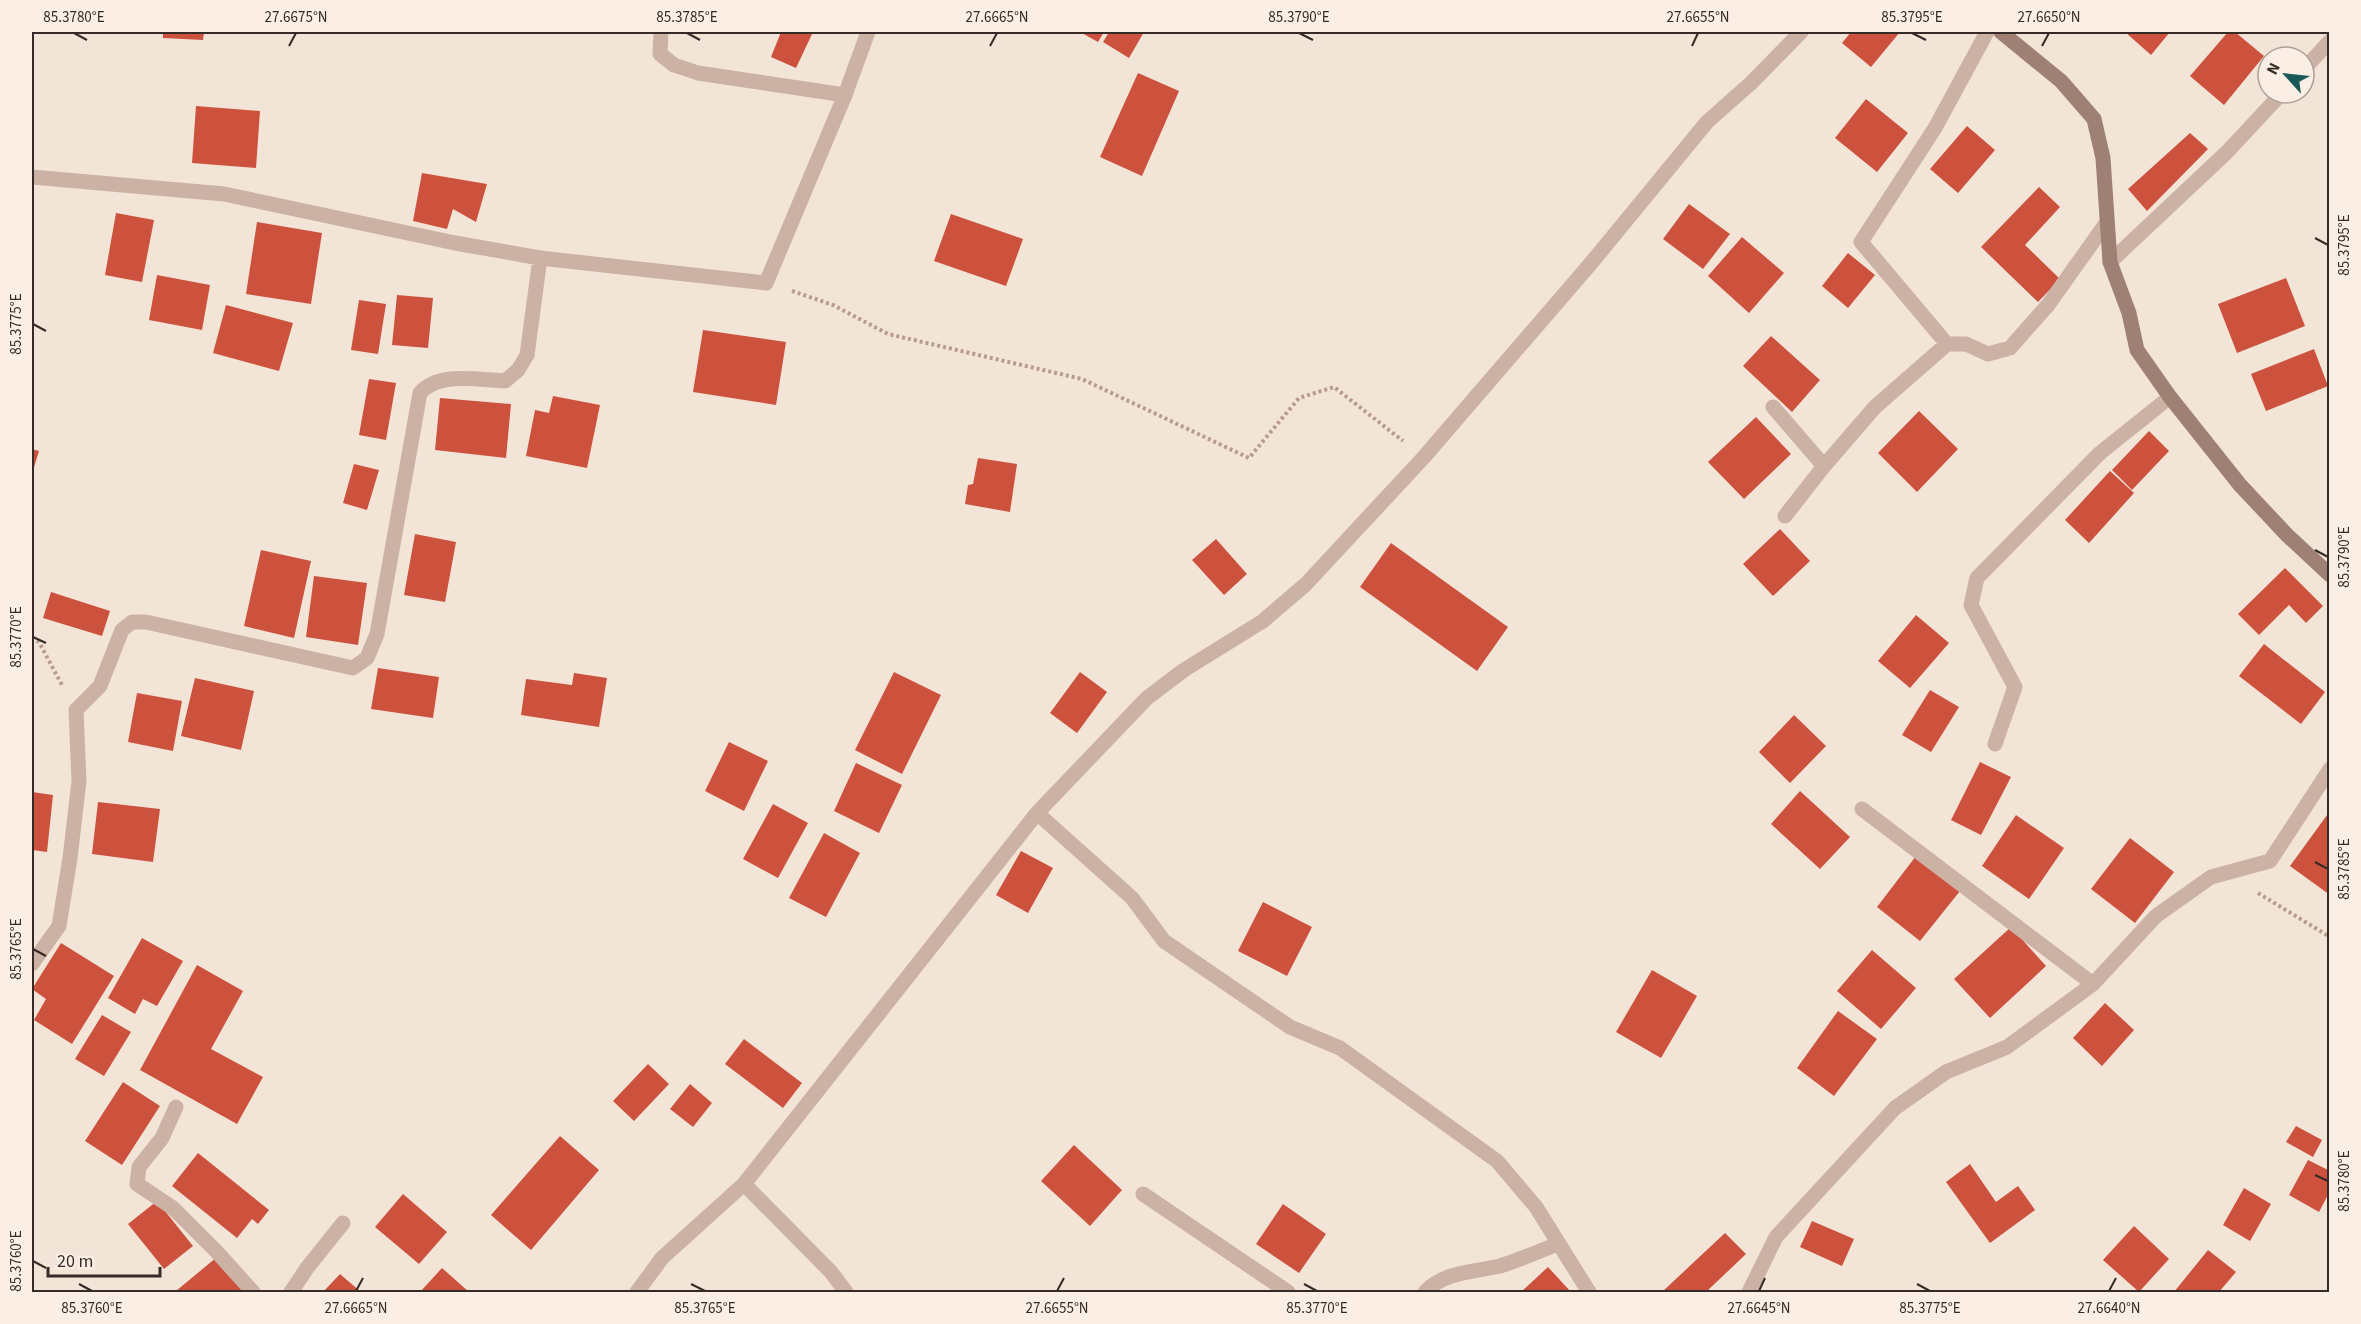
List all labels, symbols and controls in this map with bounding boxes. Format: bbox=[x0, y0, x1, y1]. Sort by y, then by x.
text: 85.3780°E bbox=[43, 7, 105, 28]
text: 27.6675°N bbox=[264, 7, 328, 28]
text: 85.3785°E bbox=[656, 7, 718, 28]
text: 27.6665°N bbox=[965, 7, 1029, 28]
text: 85.3790°E bbox=[1268, 7, 1330, 28]
text: 27.6655°N bbox=[1666, 7, 1730, 28]
text: 85.3795°E bbox=[1881, 7, 1943, 28]
text: 27.6650°N bbox=[2017, 7, 2081, 28]
north arrow bbox=[2256, 45, 2316, 105]
text: N bbox=[2261, 59, 2286, 78]
text: 85.3795°E bbox=[2334, 214, 2355, 276]
text: 85.3775°E bbox=[6, 293, 27, 355]
text: 85.3790°E bbox=[2334, 526, 2355, 588]
text: 85.3770°E bbox=[6, 606, 27, 668]
text: 85.3785°E bbox=[2334, 838, 2355, 900]
text: 85.3765°E bbox=[6, 918, 27, 980]
text: 85.3780°E bbox=[2334, 1150, 2355, 1212]
text: 85.3760°E bbox=[6, 1230, 27, 1292]
scale bar bbox=[48, 1240, 160, 1278]
text: 20 m bbox=[57, 1249, 93, 1274]
text: 85.3760°E bbox=[61, 1298, 123, 1319]
text: 27.6665°N bbox=[324, 1298, 388, 1319]
text: 85.3765°E bbox=[674, 1298, 736, 1319]
text: 27.6655°N bbox=[1025, 1298, 1089, 1319]
text: 85.3770°E bbox=[1286, 1298, 1348, 1319]
text: 27.6645°N bbox=[1727, 1298, 1791, 1319]
text: 85.3775°E bbox=[1899, 1298, 1961, 1319]
text: 27.6640°N bbox=[2077, 1298, 2141, 1319]

